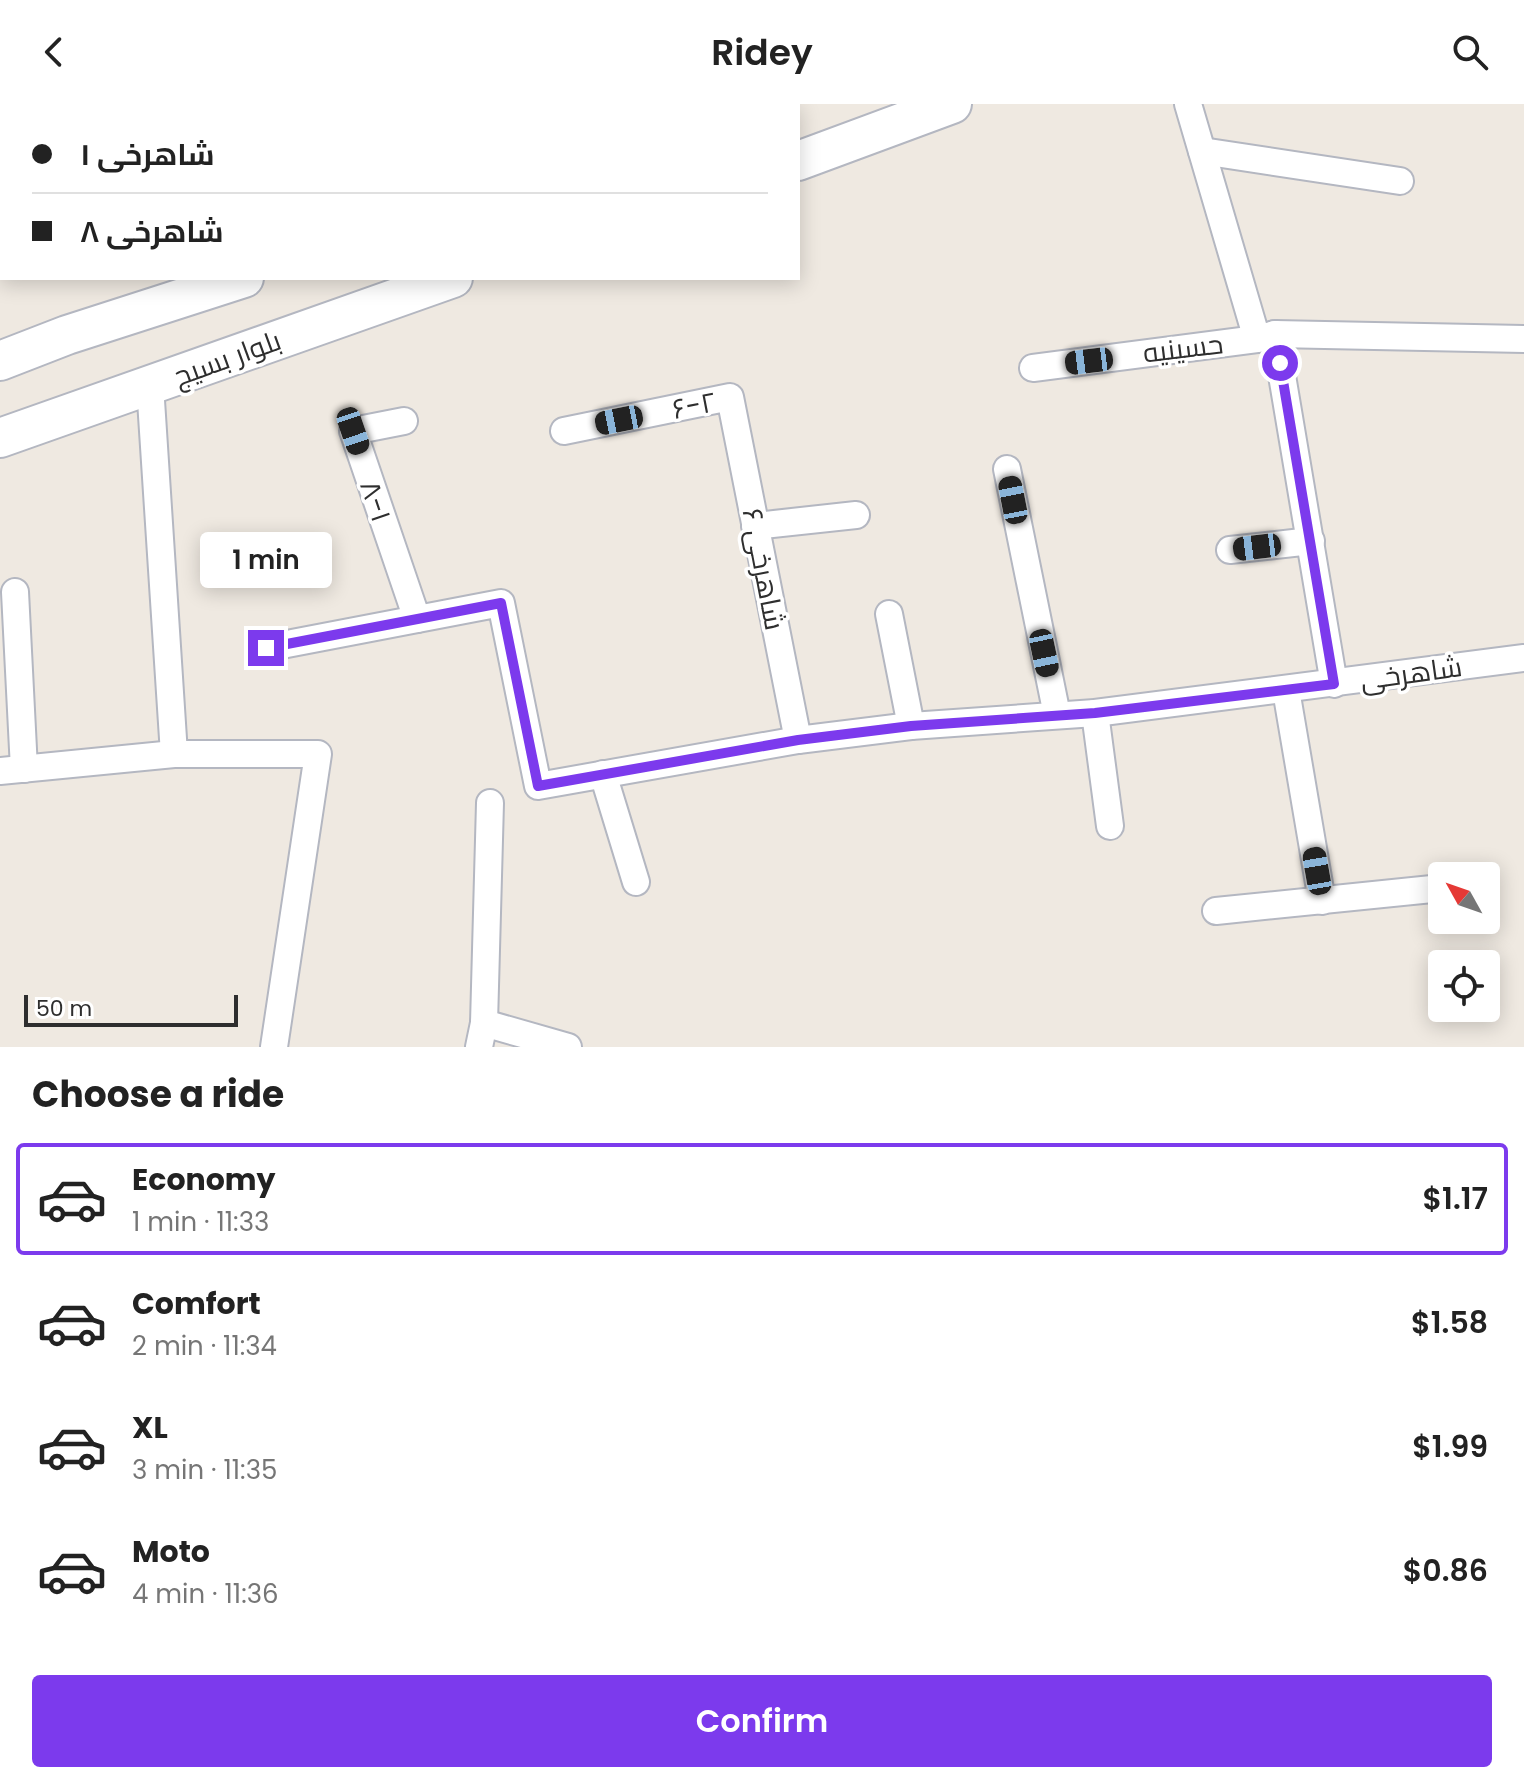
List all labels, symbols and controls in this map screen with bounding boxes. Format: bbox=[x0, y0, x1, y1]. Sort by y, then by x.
text: Ridey bbox=[711, 27, 813, 78]
icon: back bbox=[32, 30, 76, 74]
icon: search bbox=[1448, 30, 1492, 74]
text: شاهرخی ۱ bbox=[80, 133, 215, 176]
text: شاهرخی ۸ bbox=[80, 210, 224, 253]
street label: بلوار بسیج bbox=[168, 321, 286, 396]
street label: حسینیه bbox=[1141, 324, 1225, 373]
route start bbox=[1262, 345, 1298, 381]
car bbox=[1064, 346, 1114, 376]
street label: ۶-۲ bbox=[669, 382, 719, 429]
car bbox=[334, 404, 372, 458]
car bbox=[593, 404, 645, 436]
car bbox=[997, 474, 1029, 526]
street label: ۸-۱ bbox=[350, 475, 401, 527]
street label: شاهرخی ۶ bbox=[733, 505, 794, 633]
callout: 1 min bbox=[200, 532, 332, 588]
car bbox=[1232, 532, 1282, 562]
text: 1 min bbox=[232, 542, 300, 578]
car bbox=[1027, 627, 1061, 679]
route end bbox=[248, 630, 284, 666]
street label: شاهرخی bbox=[1358, 647, 1464, 700]
car bbox=[1301, 845, 1333, 897]
north arrow bbox=[1428, 862, 1500, 934]
map controls bbox=[1428, 862, 1500, 1022]
button: locate bbox=[1428, 950, 1500, 1022]
scale bar bbox=[24, 991, 238, 1027]
text: 50 m bbox=[36, 993, 92, 1024]
text: Choose a ride bbox=[32, 1069, 284, 1120]
text: Economy bbox=[132, 1158, 276, 1201]
icon: car bbox=[36, 1163, 108, 1235]
text: $1.17 bbox=[1422, 1177, 1488, 1220]
text: 1 min · 11:33 bbox=[132, 1204, 269, 1240]
text: Comfort bbox=[132, 1282, 261, 1325]
icon: car bbox=[36, 1287, 108, 1359]
text: $1.58 bbox=[1411, 1301, 1488, 1344]
text: 2 min · 11:34 bbox=[132, 1328, 277, 1364]
text: XL bbox=[132, 1406, 168, 1449]
icon: car bbox=[36, 1411, 108, 1483]
text: $1.99 bbox=[1412, 1425, 1488, 1468]
text: 3 min · 11:35 bbox=[132, 1452, 277, 1488]
text: Moto bbox=[132, 1530, 210, 1573]
icon: car bbox=[36, 1535, 108, 1607]
text: $0.86 bbox=[1403, 1549, 1488, 1592]
text: 4 min · 11:36 bbox=[132, 1576, 279, 1612]
button: Confirm bbox=[32, 1675, 1492, 1767]

